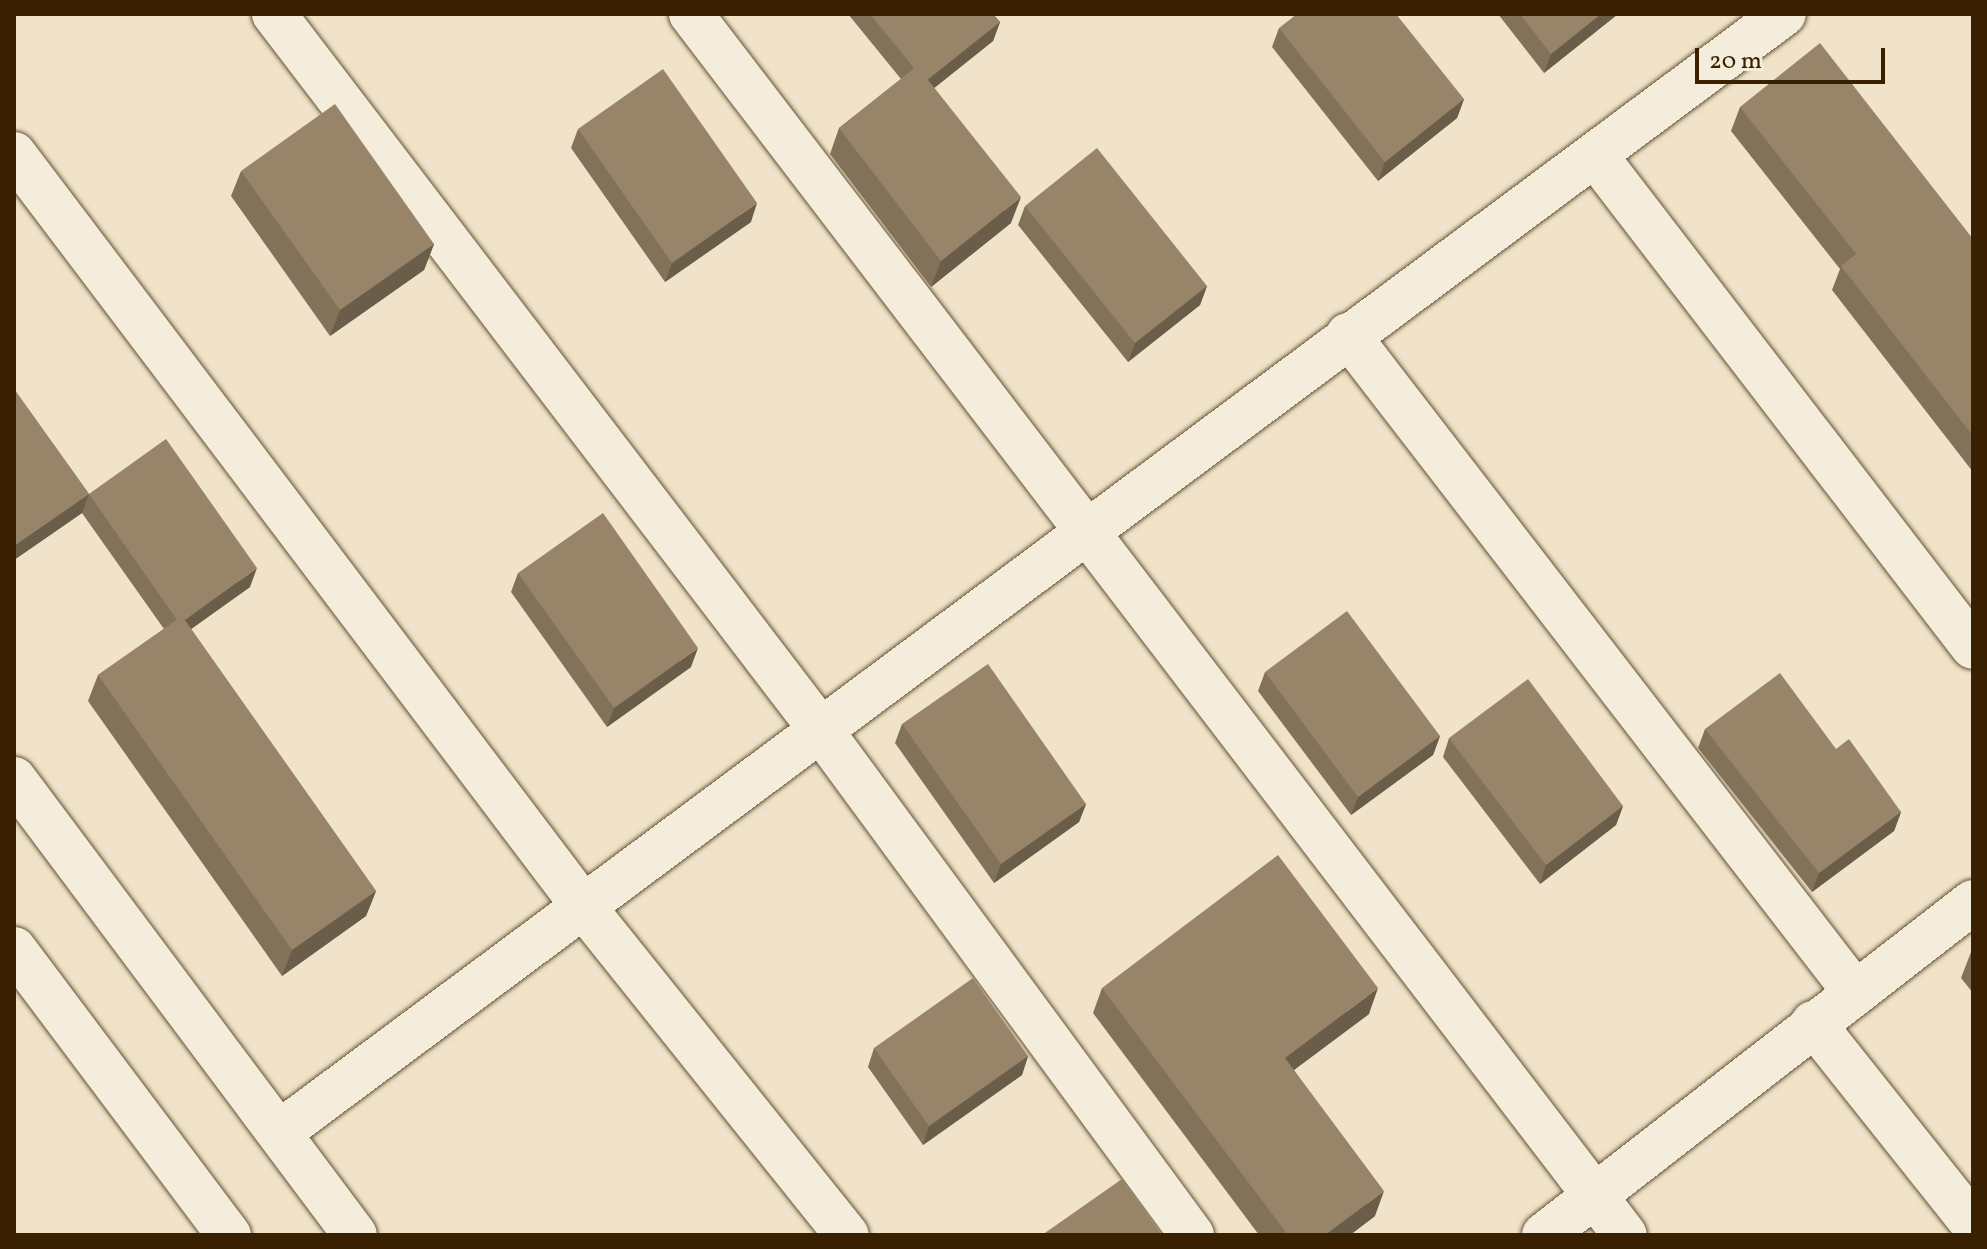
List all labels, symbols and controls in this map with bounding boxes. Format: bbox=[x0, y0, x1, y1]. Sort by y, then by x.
scale bar bbox=[1699, 32, 1889, 82]
text: 20 m bbox=[1709, 45, 1762, 79]

